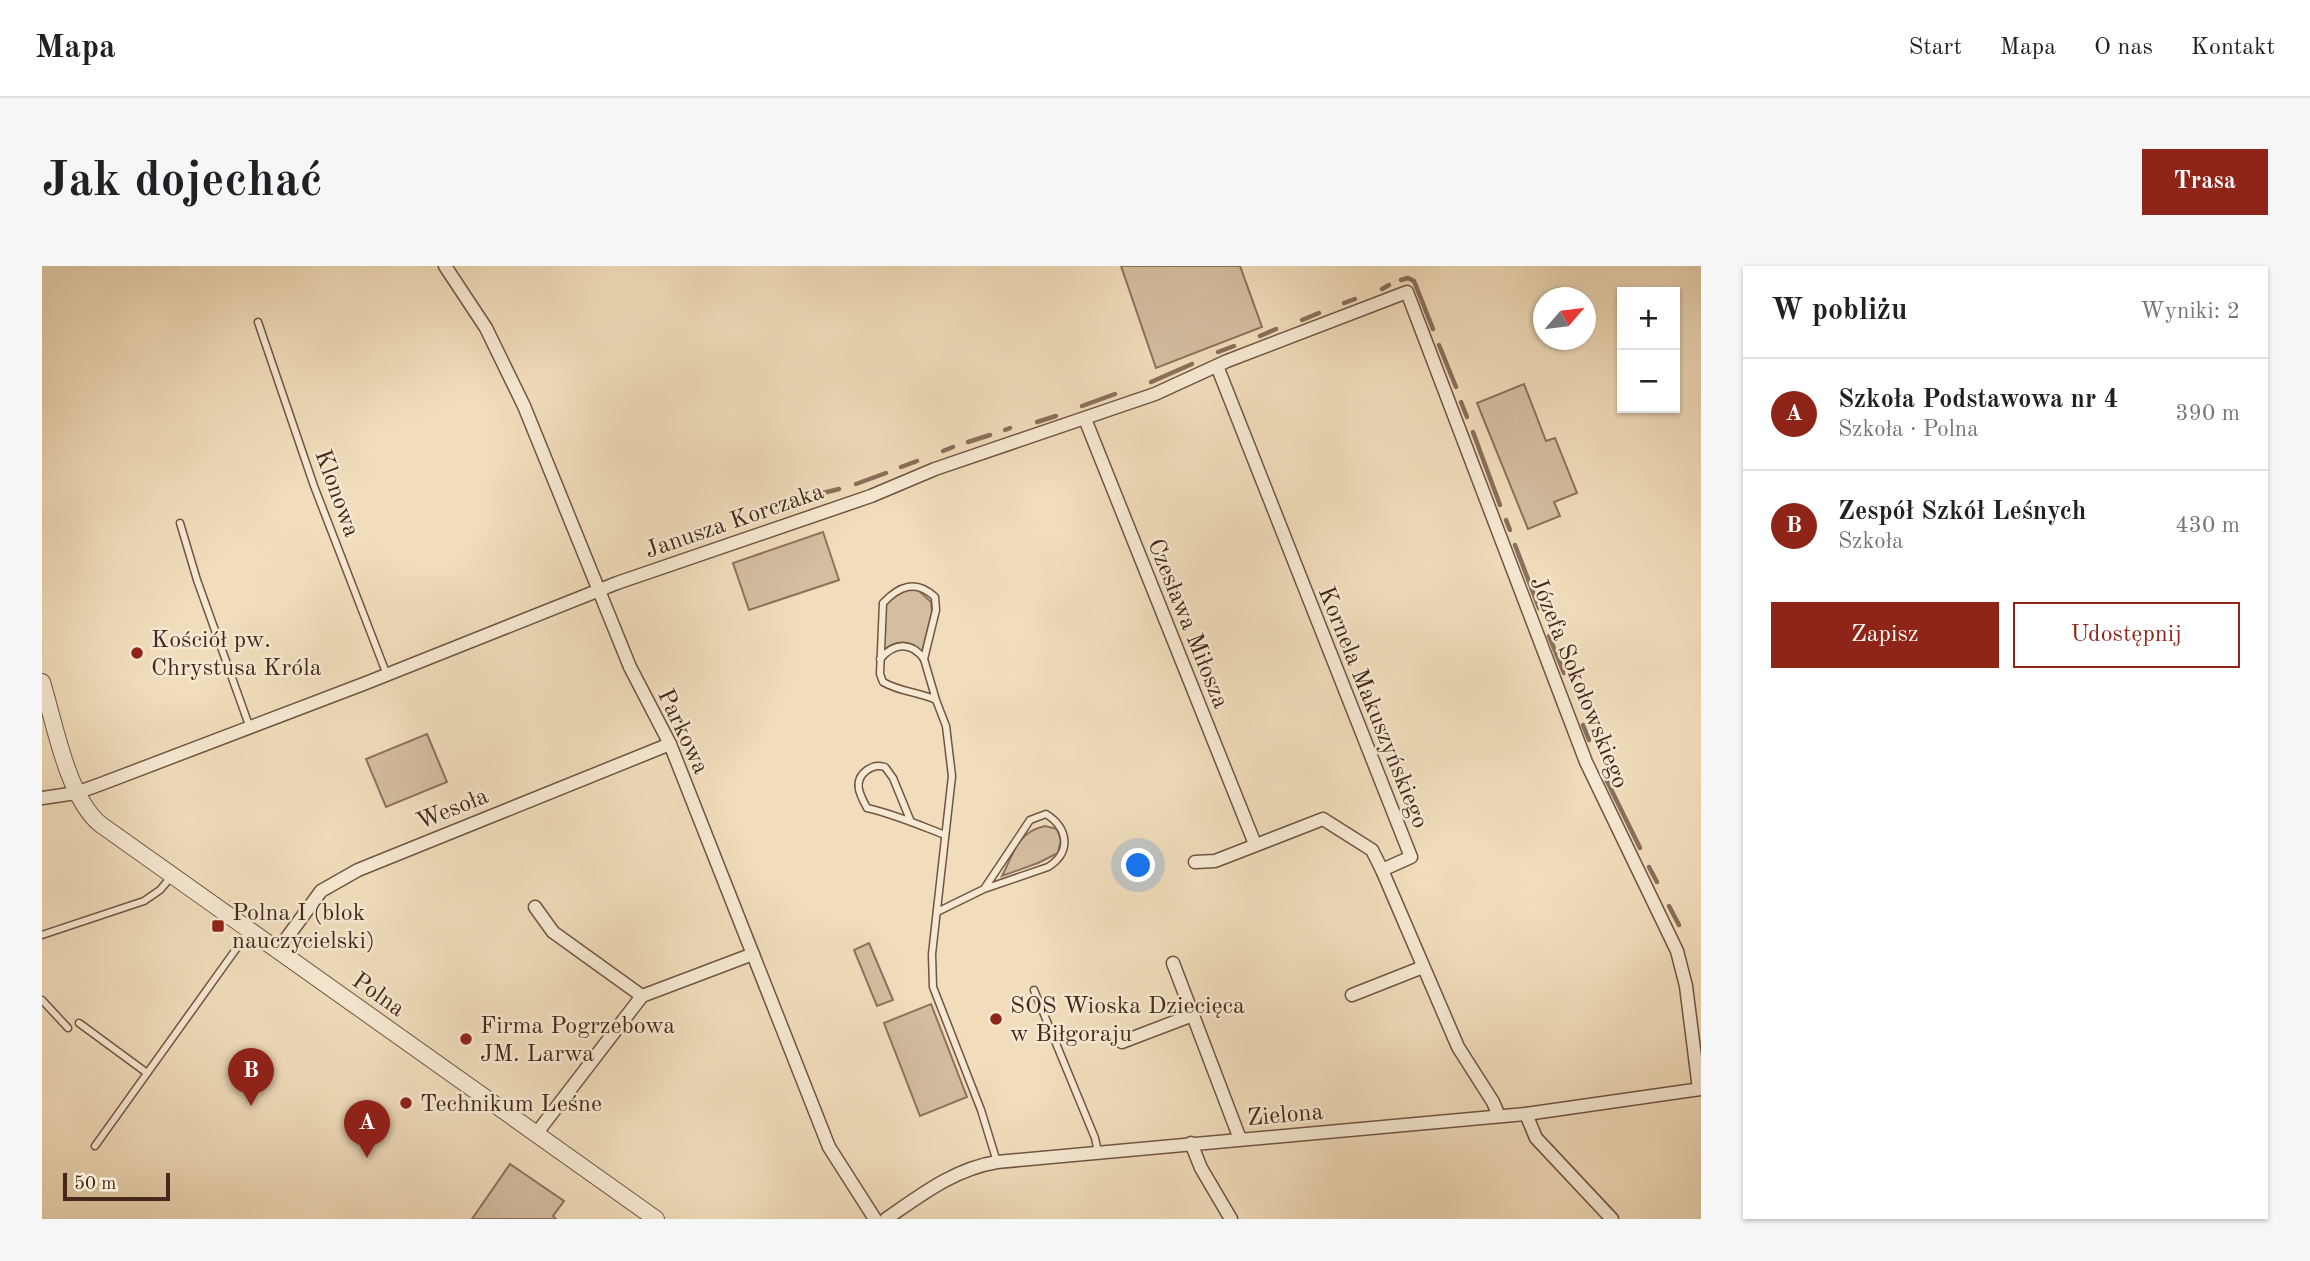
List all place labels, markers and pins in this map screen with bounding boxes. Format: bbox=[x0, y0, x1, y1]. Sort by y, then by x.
place label: Kościół pw. Chrystusa Króla bbox=[151, 629, 322, 681]
marker: Kościół pw. Chrystusa Króla bbox=[129, 645, 145, 661]
place label: Polna I (blok nauczycielski) bbox=[232, 902, 375, 954]
marker: Polna I (blok nauczycielski) bbox=[210, 918, 226, 934]
place label: SOS Wioska Dziecięca w Biłgoraju bbox=[1010, 995, 1245, 1047]
marker: SOS Wioska Dziecięca w Biłgoraju bbox=[988, 1011, 1004, 1027]
place label: Firma Pogrzebowa JM. Larwa bbox=[480, 1015, 675, 1067]
marker: Firma Pogrzebowa JM. Larwa bbox=[458, 1031, 474, 1047]
pin: B bbox=[228, 1048, 274, 1106]
place label: Technikum Leśne bbox=[420, 1093, 602, 1117]
marker: Technikum Leśne bbox=[398, 1095, 414, 1111]
pin: A bbox=[344, 1100, 390, 1158]

